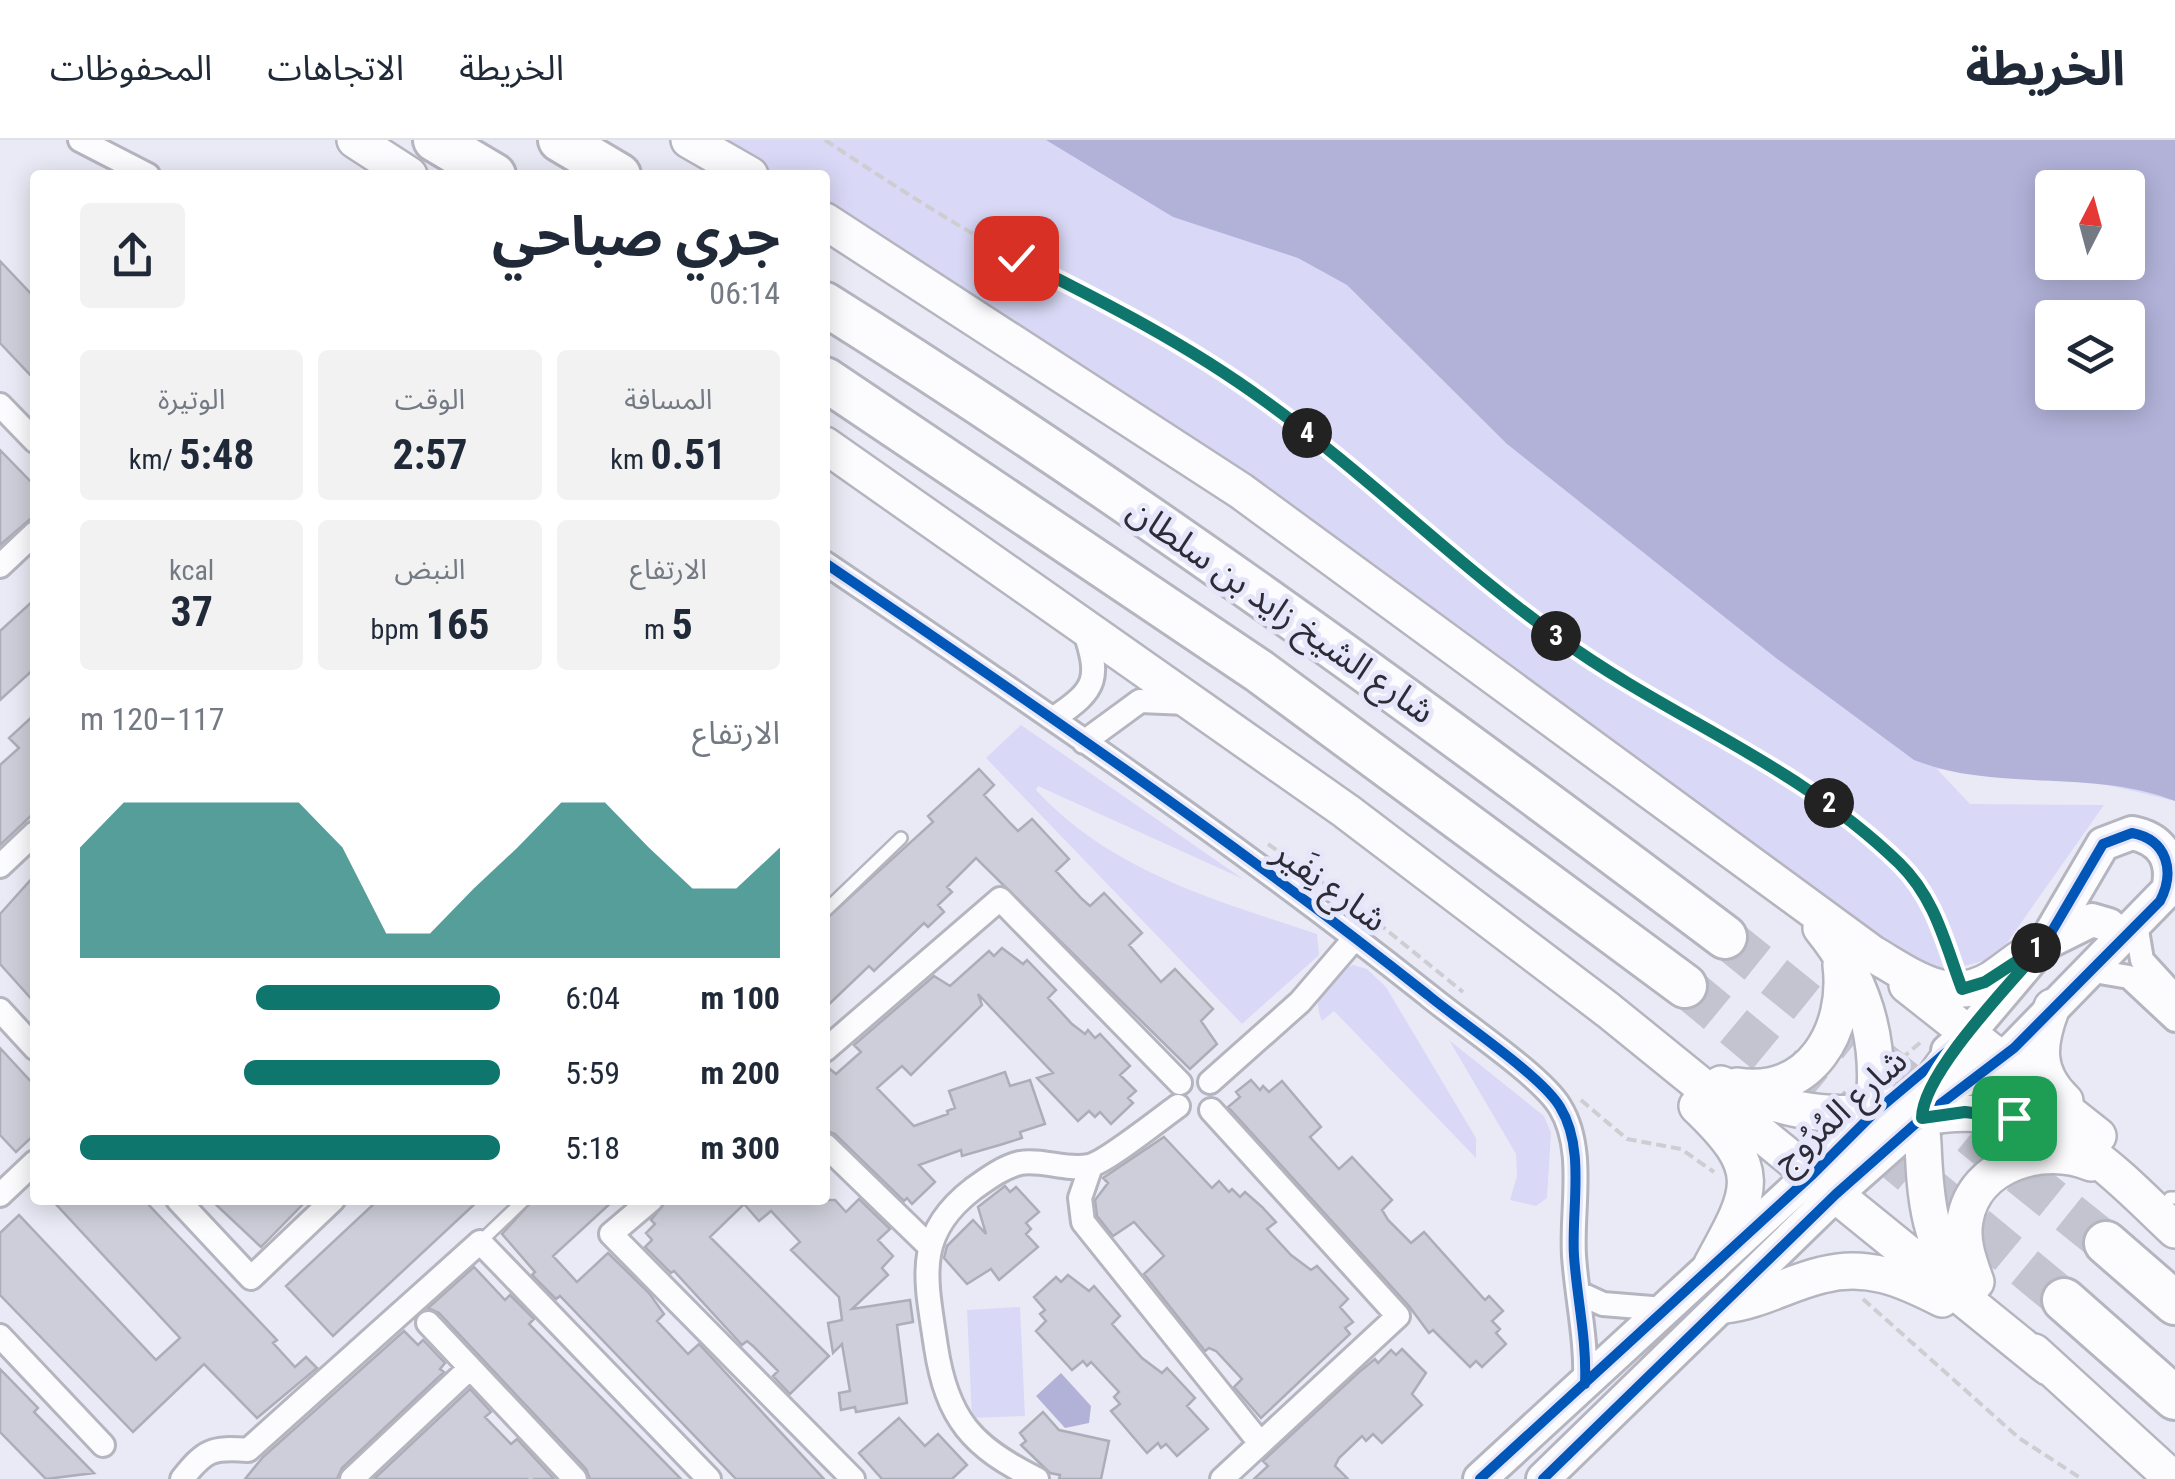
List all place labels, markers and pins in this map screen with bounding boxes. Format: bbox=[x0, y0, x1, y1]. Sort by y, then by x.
pin bbox=[974, 216, 1059, 301]
pin: 4 bbox=[1282, 408, 1332, 458]
pin: 3 bbox=[1531, 611, 1581, 661]
pin: 2 bbox=[1804, 778, 1854, 828]
pin: 1 bbox=[2011, 923, 2061, 973]
pin bbox=[1972, 1076, 2057, 1161]

